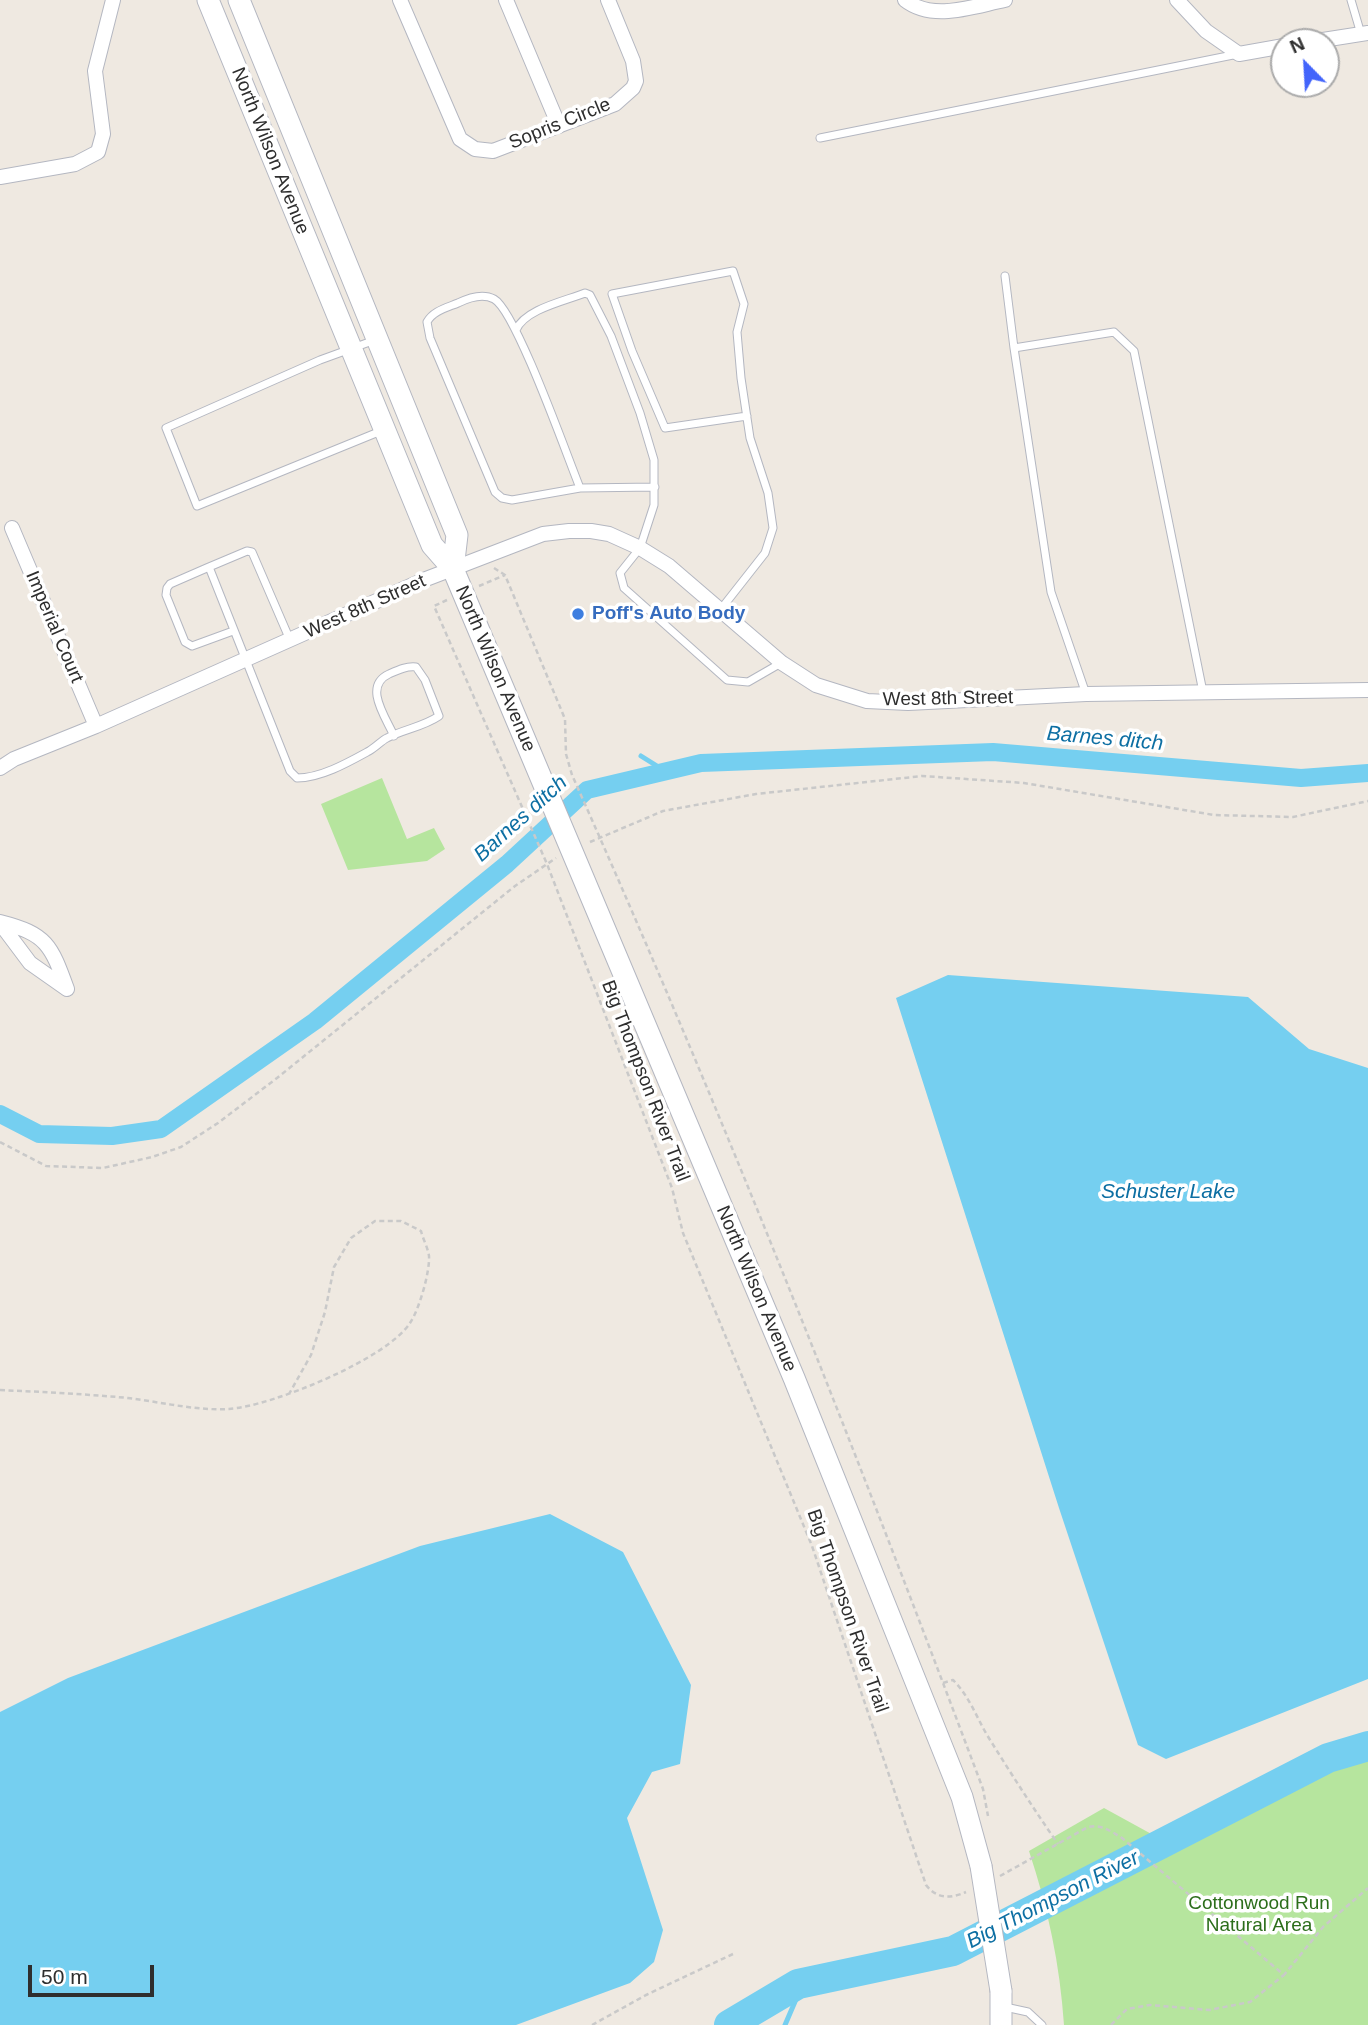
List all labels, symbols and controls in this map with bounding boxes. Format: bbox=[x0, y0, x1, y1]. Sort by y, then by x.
north arrow bbox=[1270, 28, 1340, 98]
text: N bbox=[1287, 33, 1308, 58]
street label: North Wilson Avenue bbox=[226, 64, 314, 238]
street label: Sopris Circle bbox=[506, 93, 614, 155]
street label: Imperial Court bbox=[20, 568, 88, 686]
street label: West 8th Street bbox=[301, 570, 429, 644]
street label: North Wilson Avenue bbox=[450, 583, 540, 755]
place label: Poff's Auto Body bbox=[592, 603, 745, 625]
marker: Poff's Auto Body bbox=[570, 606, 586, 622]
street label: West 8th Street bbox=[883, 686, 1013, 712]
water label: Barnes ditch bbox=[1046, 721, 1164, 757]
water label: Barnes ditch bbox=[469, 771, 573, 867]
street label: Big Thompson River Trail bbox=[596, 977, 694, 1185]
water label: Schuster Lake bbox=[1101, 1179, 1235, 1205]
street label: North Wilson Avenue bbox=[711, 1203, 801, 1375]
street label: Big Thompson River Trail bbox=[801, 1506, 893, 1716]
water label: Big Thompson River bbox=[963, 1846, 1143, 1954]
park label: Cottonwood Run Natural Area bbox=[1188, 1893, 1330, 1937]
scale bar bbox=[32, 1952, 158, 1996]
text: 50 m bbox=[41, 1965, 88, 1988]

